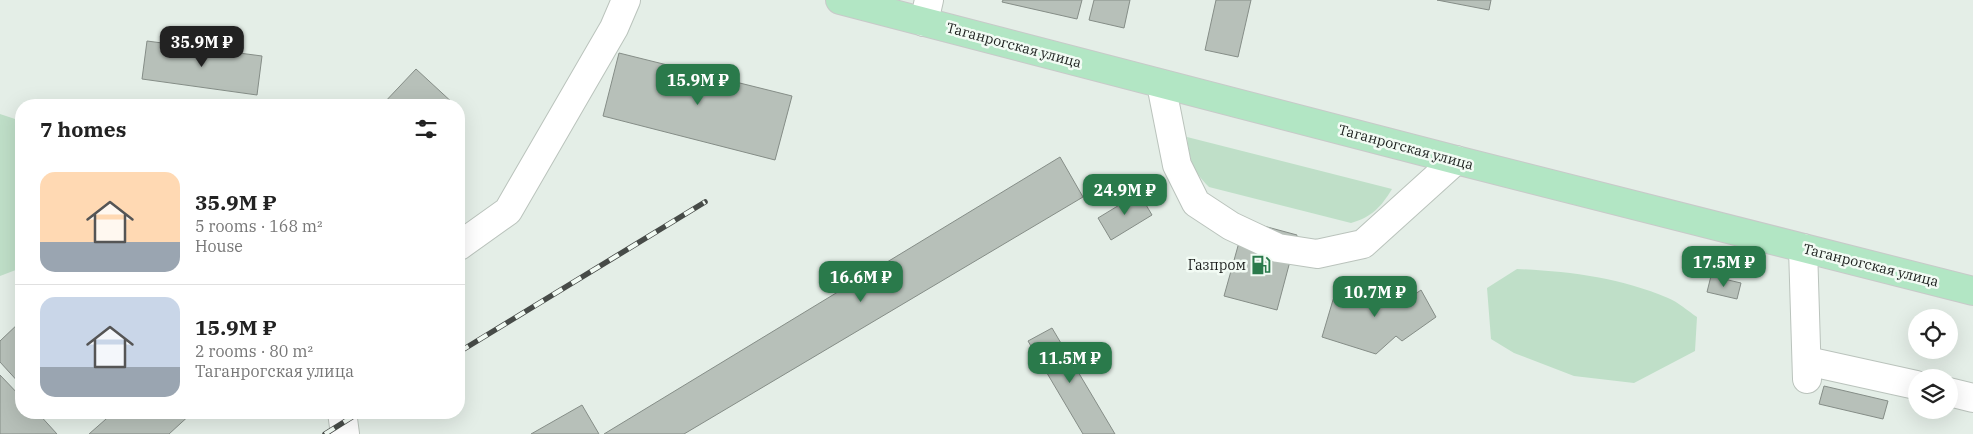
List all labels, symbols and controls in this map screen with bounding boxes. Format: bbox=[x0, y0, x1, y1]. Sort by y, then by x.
street label: Таганрогская улица bbox=[944, 18, 1084, 72]
pin: 35.9M ₽ bbox=[156, 26, 248, 68]
text: 35.9M ₽ bbox=[171, 32, 233, 52]
pin: 15.9M ₽ bbox=[652, 64, 744, 106]
text: 15.9M ₽ bbox=[667, 70, 729, 90]
text: 7 homes bbox=[40, 115, 126, 143]
icon: filters bbox=[412, 115, 440, 143]
street label: Таганрогская улица bbox=[1336, 120, 1476, 174]
pin: 24.9M ₽ bbox=[1079, 174, 1171, 216]
text: 24.9M ₽ bbox=[1094, 180, 1156, 200]
text: 35.9M ₽ bbox=[195, 188, 277, 216]
icon: home bbox=[80, 192, 140, 252]
text: 5 rooms · 168 m² bbox=[195, 216, 323, 236]
text: House bbox=[195, 236, 243, 256]
street label: Таганрогская улица bbox=[1801, 239, 1941, 291]
pin: 17.5M ₽ bbox=[1678, 246, 1770, 288]
text: 17.5M ₽ bbox=[1693, 252, 1755, 272]
fuel station icon: Газпром bbox=[1250, 254, 1272, 276]
place label: Газпром bbox=[1188, 256, 1246, 274]
pin: 16.6M ₽ bbox=[815, 260, 907, 303]
text: 16.6M ₽ bbox=[830, 267, 892, 287]
pin: 10.7M ₽ bbox=[1329, 276, 1421, 318]
text: 10.7M ₽ bbox=[1344, 282, 1406, 302]
map controls bbox=[1908, 309, 1958, 419]
button: locate bbox=[1908, 309, 1958, 359]
text: 15.9M ₽ bbox=[195, 313, 277, 341]
icon: home bbox=[80, 317, 140, 377]
text: 2 rooms · 80 m² bbox=[195, 341, 313, 361]
pin: 11.5M ₽ bbox=[1024, 342, 1116, 384]
text: 11.5M ₽ bbox=[1039, 348, 1101, 368]
text: Таганрогская улица bbox=[195, 361, 354, 381]
button: layers bbox=[1908, 369, 1958, 419]

